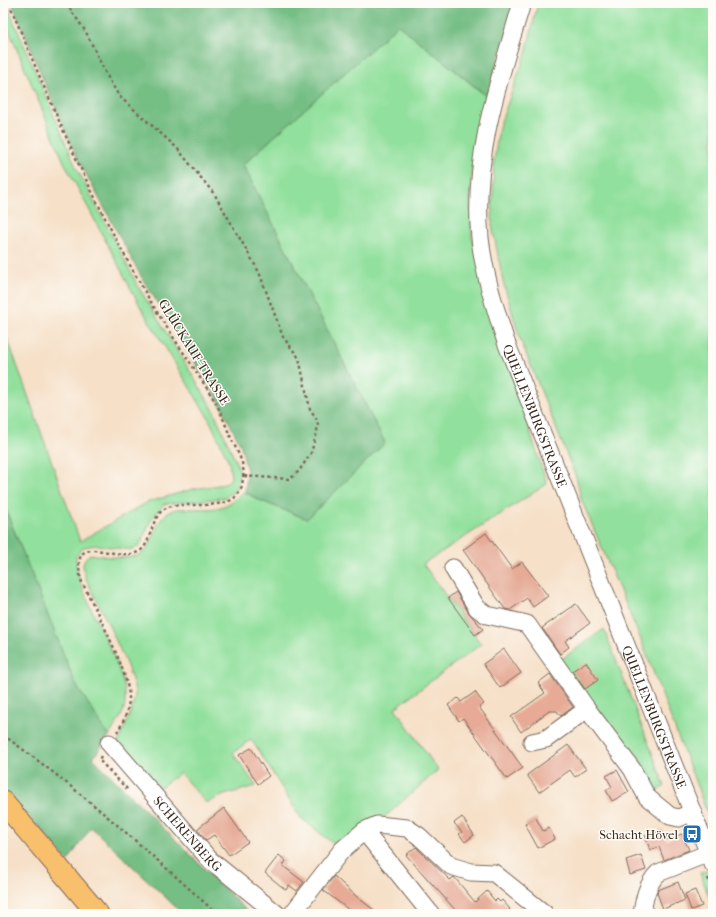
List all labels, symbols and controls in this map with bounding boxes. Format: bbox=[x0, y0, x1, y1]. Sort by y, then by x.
street label: GLÜCKAUF-TRASSE bbox=[155, 296, 233, 408]
street label: QUELLENBURGSTRASSE bbox=[500, 342, 570, 490]
street label: QUELLENBURGSTRASSE bbox=[619, 643, 690, 791]
street label: SCHERENBERG bbox=[151, 793, 225, 874]
bus stop icon: Schacht Hövel bbox=[681, 823, 703, 845]
place label: Schacht Hövel bbox=[599, 827, 678, 842]

